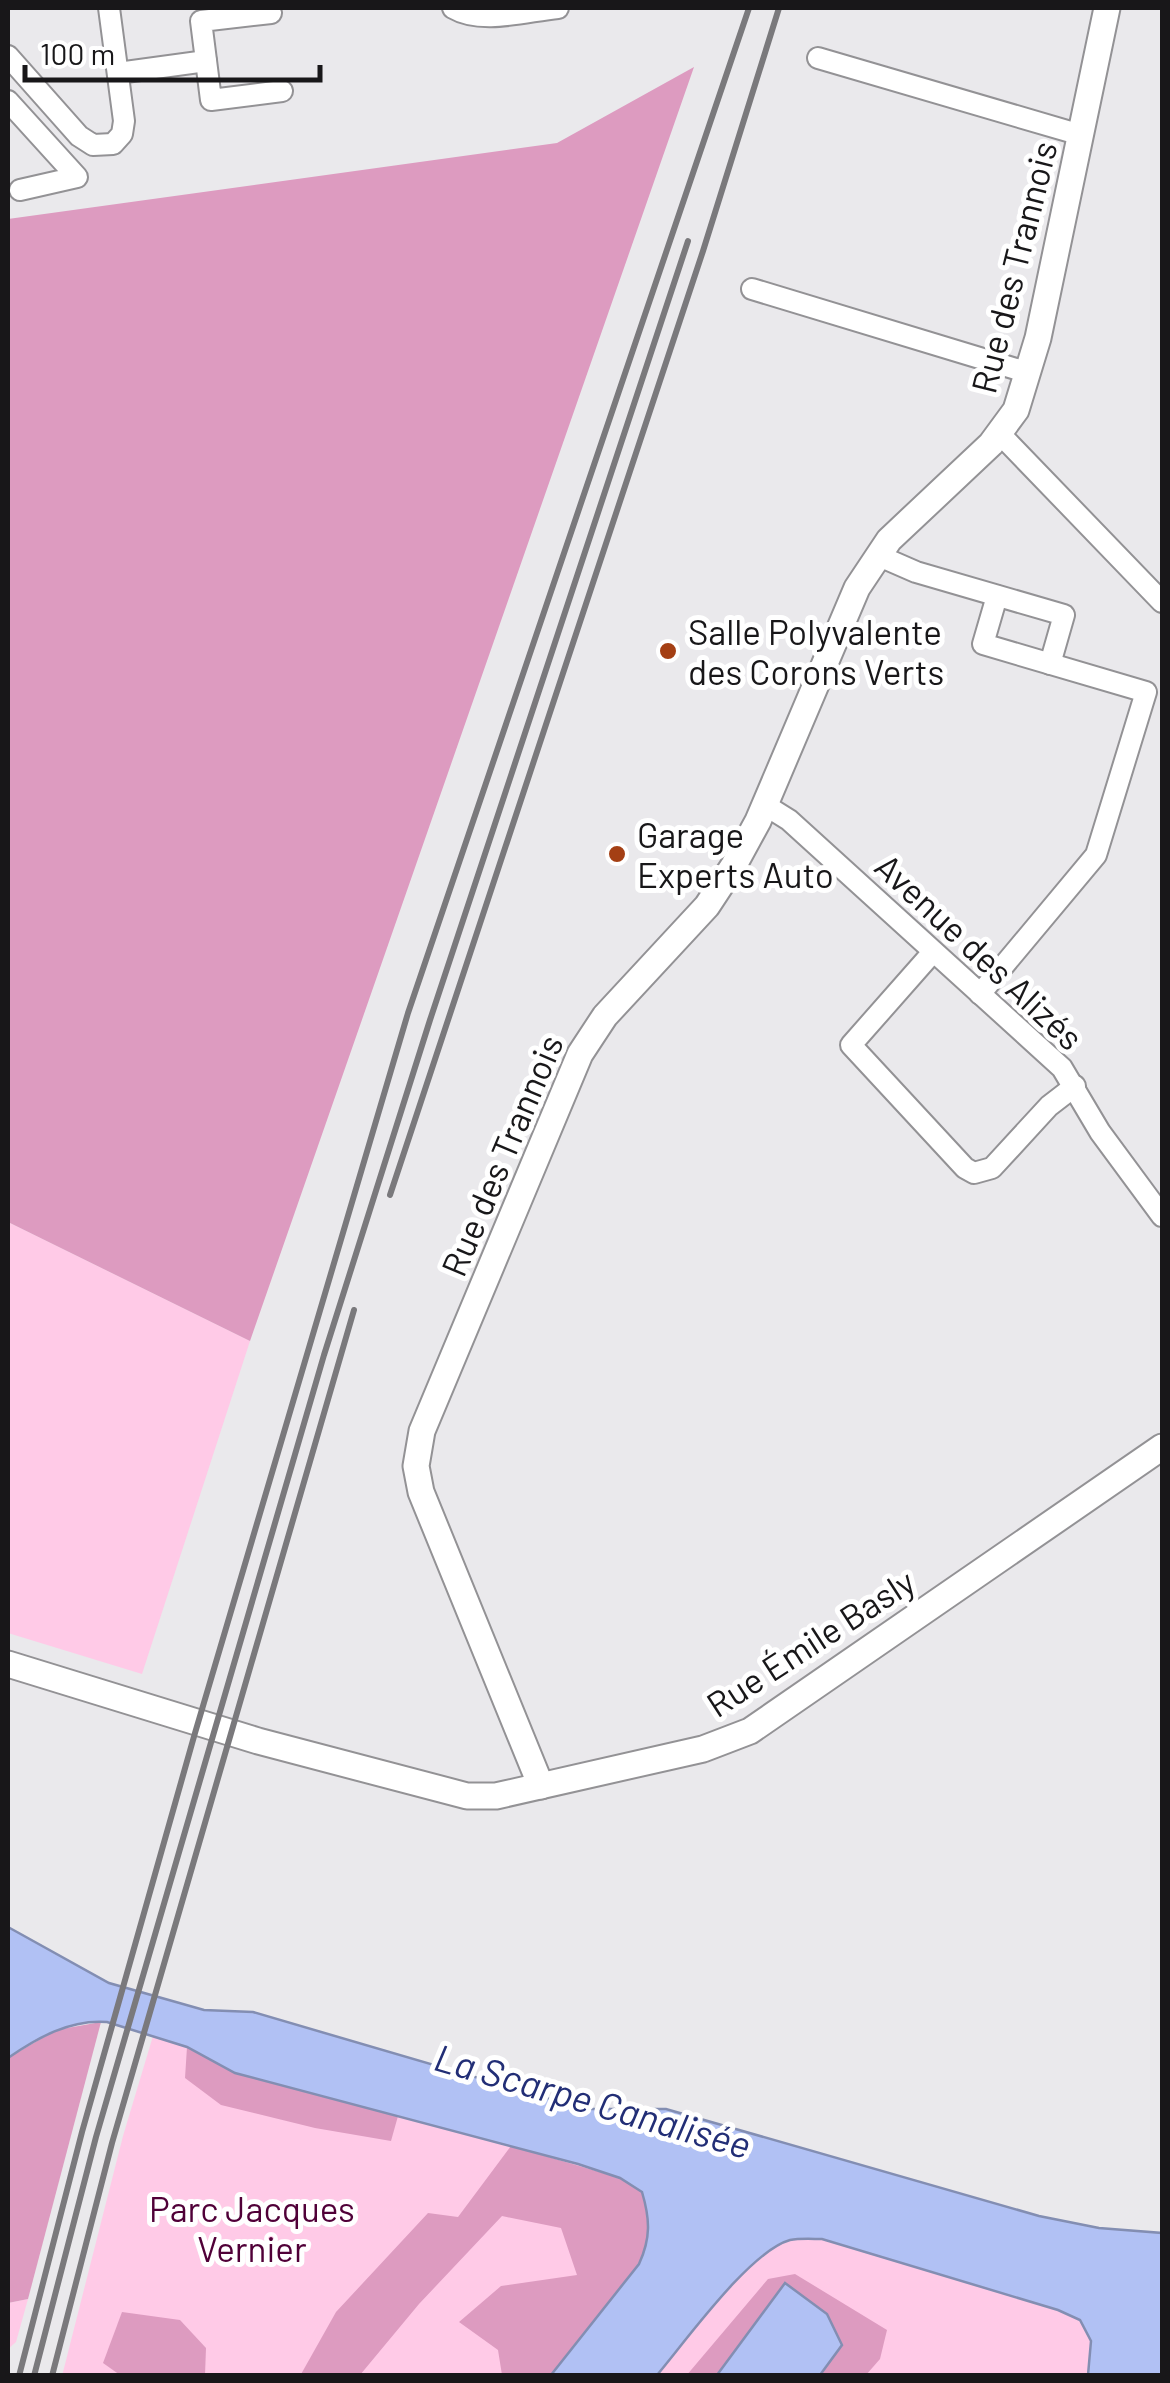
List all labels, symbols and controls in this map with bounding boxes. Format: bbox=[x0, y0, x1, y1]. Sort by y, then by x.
scale bar bbox=[25, 20, 320, 82]
text: 100 m bbox=[40, 35, 115, 71]
street label: Rue des Trannois bbox=[961, 137, 1065, 397]
place label: Salle Polyvalente des Corons Verts bbox=[688, 610, 944, 692]
marker: Salle Polyvalente des Corons Verts bbox=[657, 640, 679, 662]
place label: Garage Experts Auto bbox=[637, 813, 834, 895]
marker: Garage Experts Auto bbox=[606, 843, 628, 865]
street label: Avenue des Alizés bbox=[867, 844, 1093, 1058]
street label: Rue des Trannois bbox=[431, 1028, 571, 1282]
street label: Rue Émile Basly bbox=[698, 1559, 922, 1725]
water label: La Scarpe Canalisée bbox=[430, 2033, 756, 2167]
park label: Parc Jacques Vernier bbox=[149, 2187, 355, 2269]

